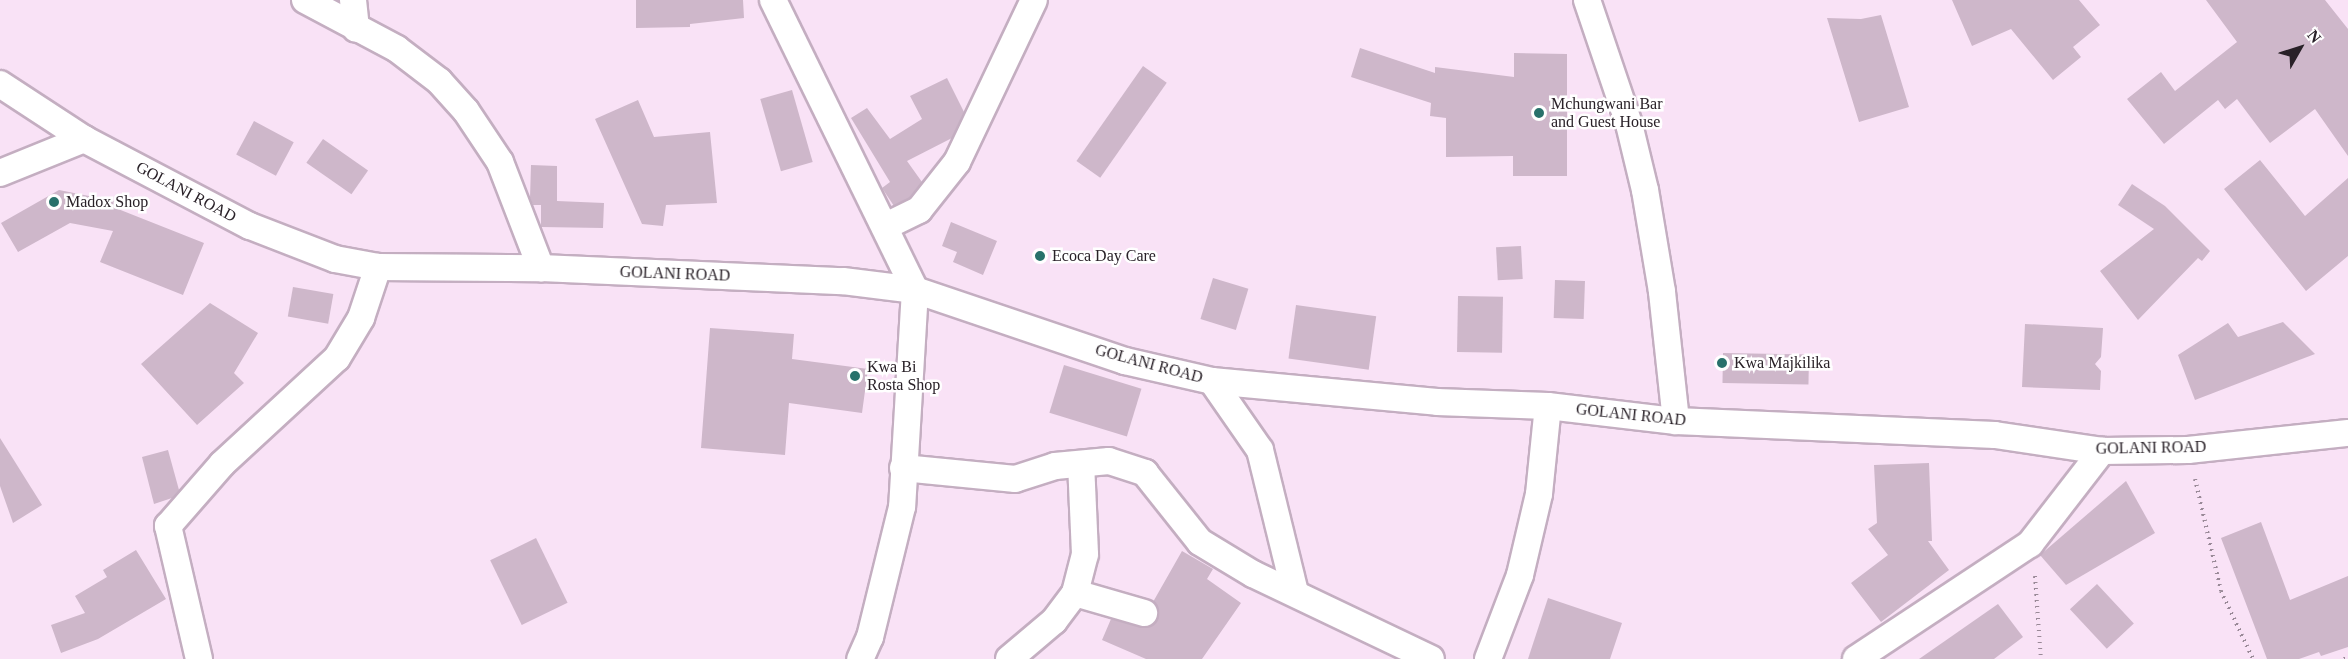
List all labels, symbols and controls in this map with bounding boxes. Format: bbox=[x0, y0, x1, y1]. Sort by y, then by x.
north arrow bbox=[2270, 18, 2330, 78]
text: N bbox=[2304, 27, 2325, 46]
place label: Mchungwani Bar and Guest House bbox=[1551, 94, 1663, 132]
marker: Mchungwani Bar and Guest House bbox=[1532, 106, 1546, 120]
street label: GOLANI ROAD bbox=[133, 158, 239, 226]
place label: Madox Shop bbox=[66, 192, 148, 212]
marker: Madox Shop bbox=[47, 195, 61, 209]
place label: Ecoca Day Care bbox=[1052, 246, 1156, 266]
marker: Ecoca Day Care bbox=[1033, 249, 1047, 263]
street label: GOLANI ROAD bbox=[619, 262, 731, 286]
street label: GOLANI ROAD bbox=[1093, 340, 1205, 388]
place label: Kwa Majkilika bbox=[1734, 353, 1830, 373]
marker: Kwa Majkilika bbox=[1715, 356, 1729, 370]
place label: Kwa Bi Rosta Shop bbox=[867, 357, 940, 395]
marker: Kwa Bi Rosta Shop bbox=[848, 369, 862, 383]
street label: GOLANI ROAD bbox=[1575, 400, 1687, 430]
street label: GOLANI ROAD bbox=[2096, 437, 2206, 459]

